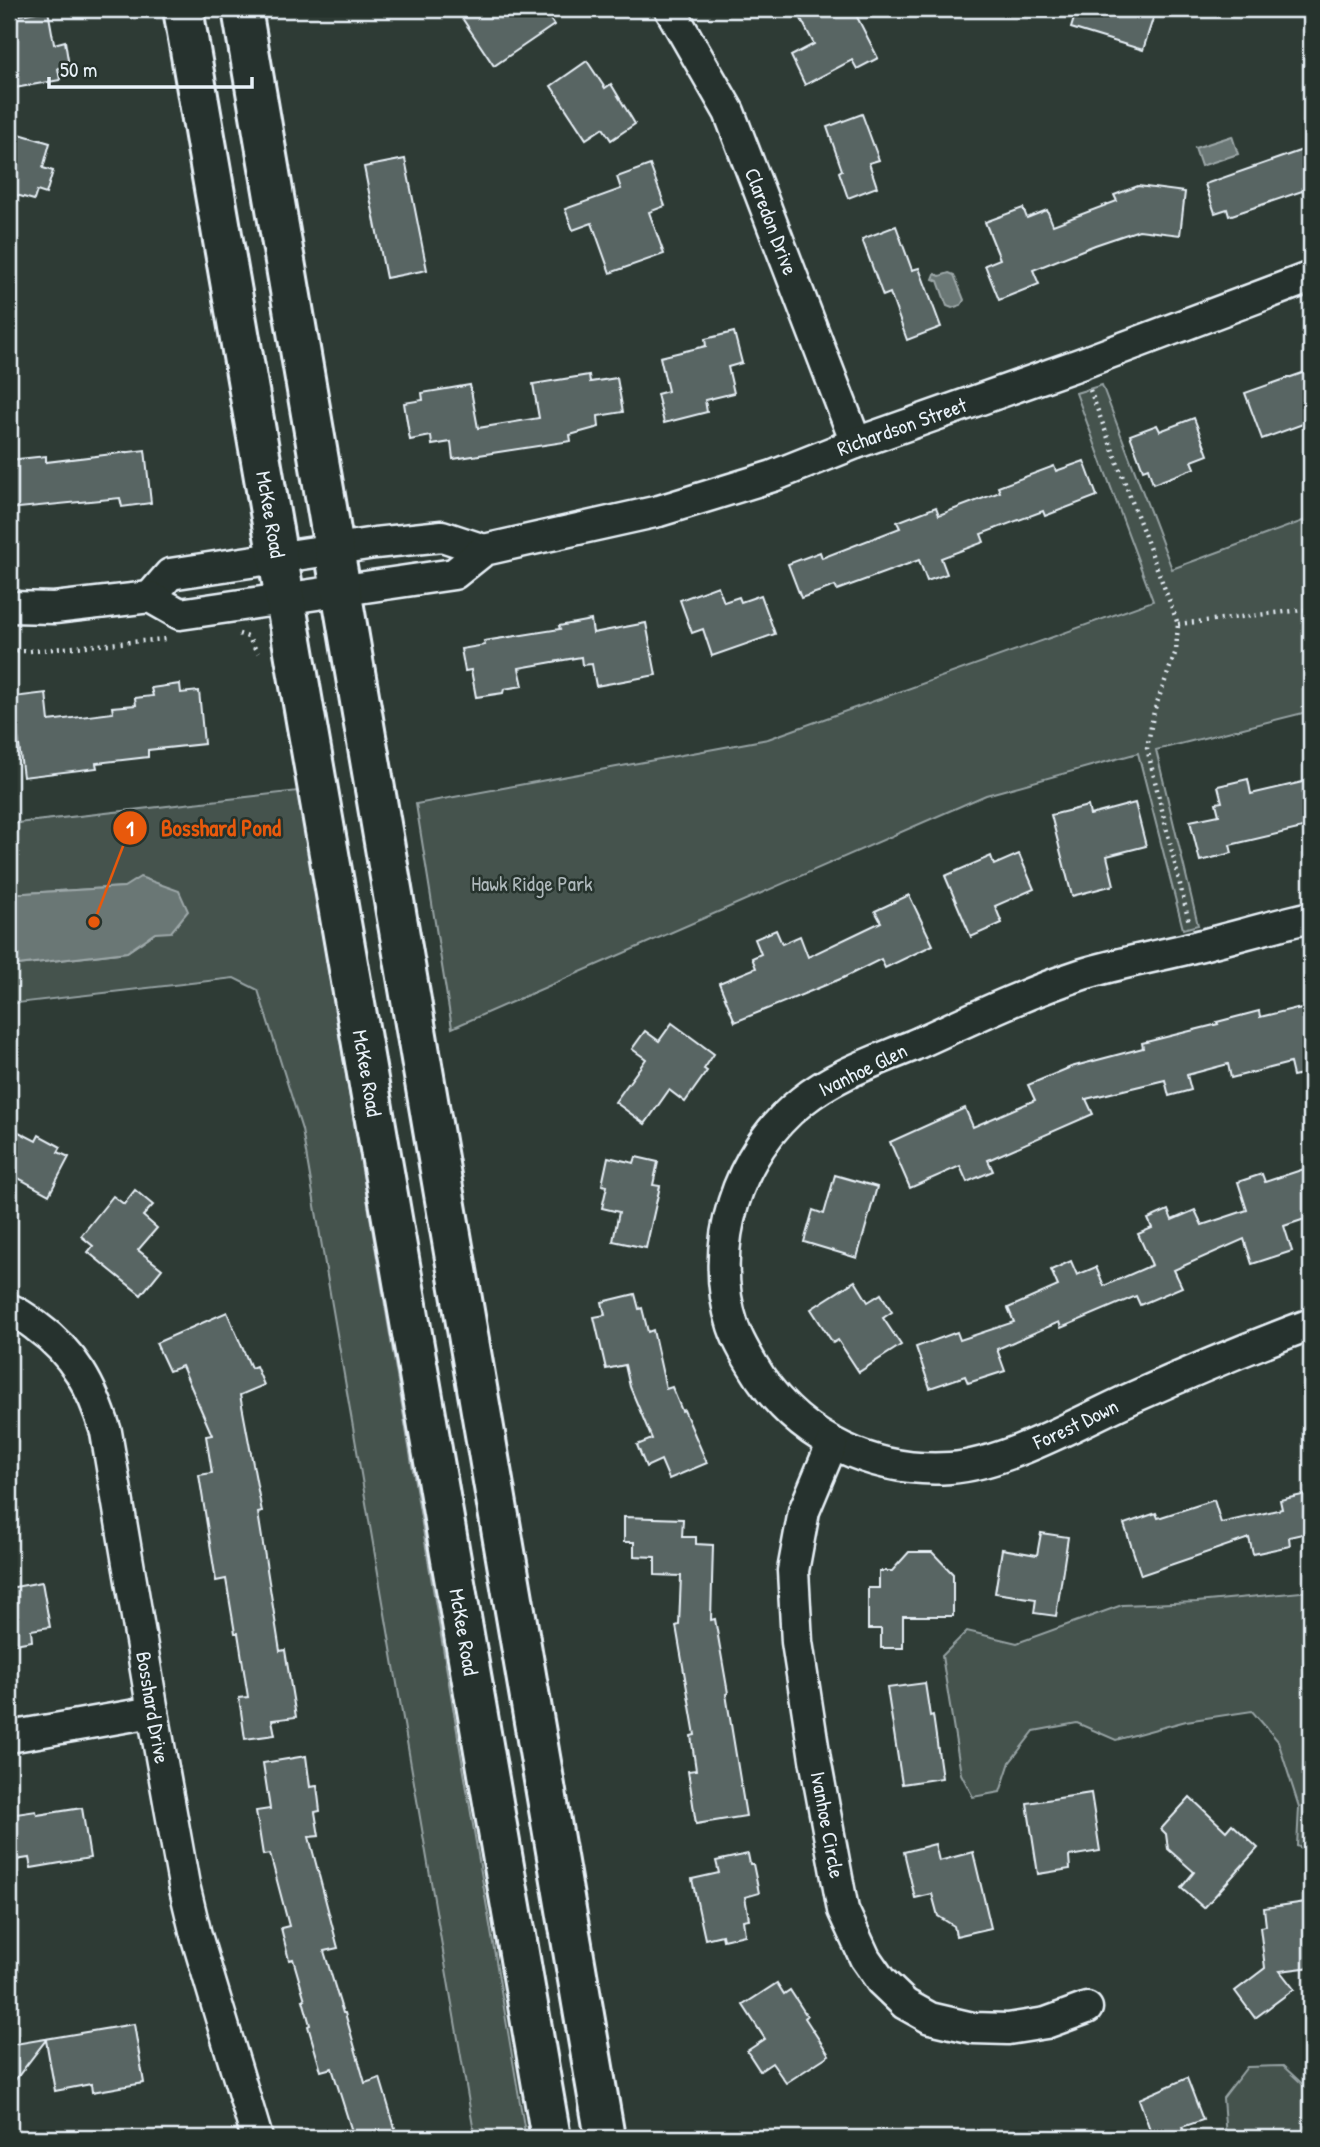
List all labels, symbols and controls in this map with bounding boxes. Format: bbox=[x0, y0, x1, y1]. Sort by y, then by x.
scale bar bbox=[49, 46, 252, 90]
text: 50 m bbox=[60, 55, 97, 84]
street label: Claredon Drive bbox=[738, 164, 805, 279]
street label: Richardson Street bbox=[833, 390, 971, 463]
street label: McKee Road bbox=[249, 469, 293, 560]
callout: Bosshard Pond bbox=[112, 806, 295, 850]
text: Bosshard Pond bbox=[161, 812, 281, 843]
text: 1 bbox=[126, 814, 134, 843]
park label: Hawk Ridge Park bbox=[471, 869, 593, 898]
street label: McKee Road bbox=[346, 1027, 389, 1119]
street label: Ivanhoe Glen bbox=[814, 1036, 912, 1103]
street label: Forest Down bbox=[1028, 1391, 1123, 1457]
street label: McKee Road bbox=[442, 1586, 486, 1678]
street label: Bosshard Drive bbox=[129, 1649, 177, 1766]
street label: Ivanhoe Circle bbox=[804, 1769, 852, 1880]

